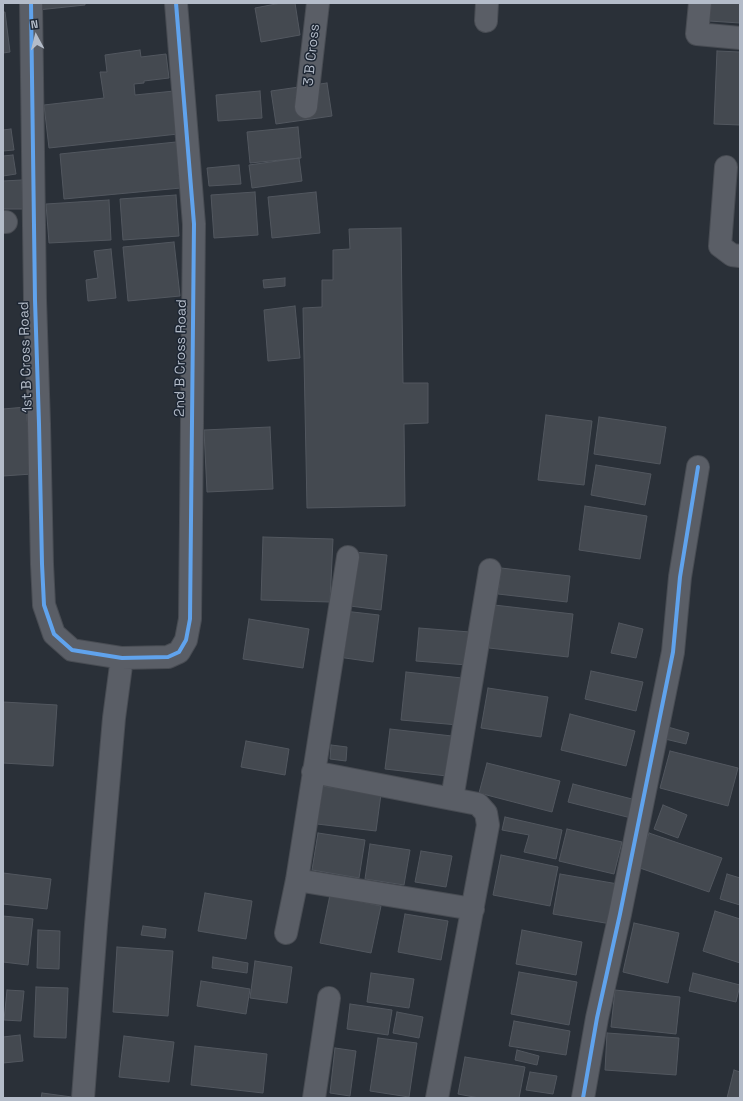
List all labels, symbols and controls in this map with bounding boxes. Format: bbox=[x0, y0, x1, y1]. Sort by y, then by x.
north arrow bbox=[16, 16, 56, 56]
text: N bbox=[30, 17, 39, 31]
street label: 3 B Cross bbox=[300, 23, 324, 87]
street label: 2nd B Cross Road bbox=[172, 299, 190, 417]
street label: 1st B Cross Road bbox=[16, 301, 36, 413]

